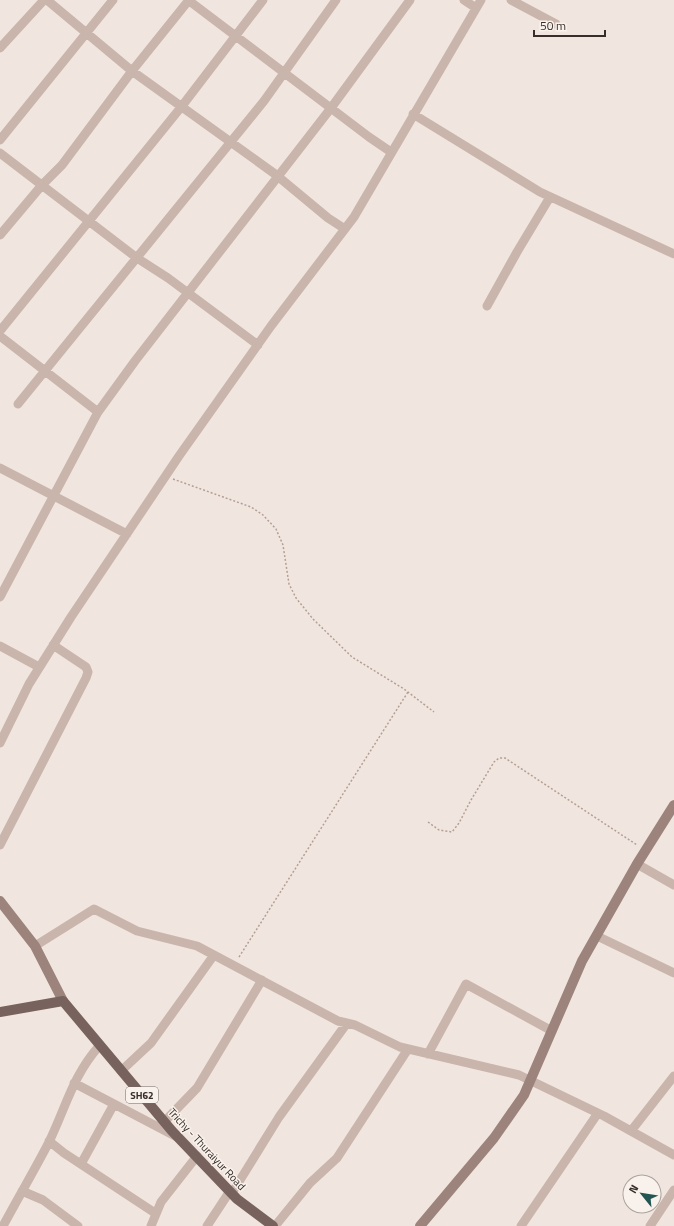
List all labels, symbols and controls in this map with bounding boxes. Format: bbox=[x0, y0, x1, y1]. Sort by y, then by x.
scale bar bbox=[534, 12, 605, 38]
text: 50 m bbox=[540, 16, 566, 35]
road number: SH62 bbox=[126, 1087, 158, 1103]
street label: Trichy - Thuraiyur Road bbox=[165, 1104, 249, 1194]
north arrow bbox=[622, 1174, 662, 1214]
text: N bbox=[625, 1182, 642, 1196]

